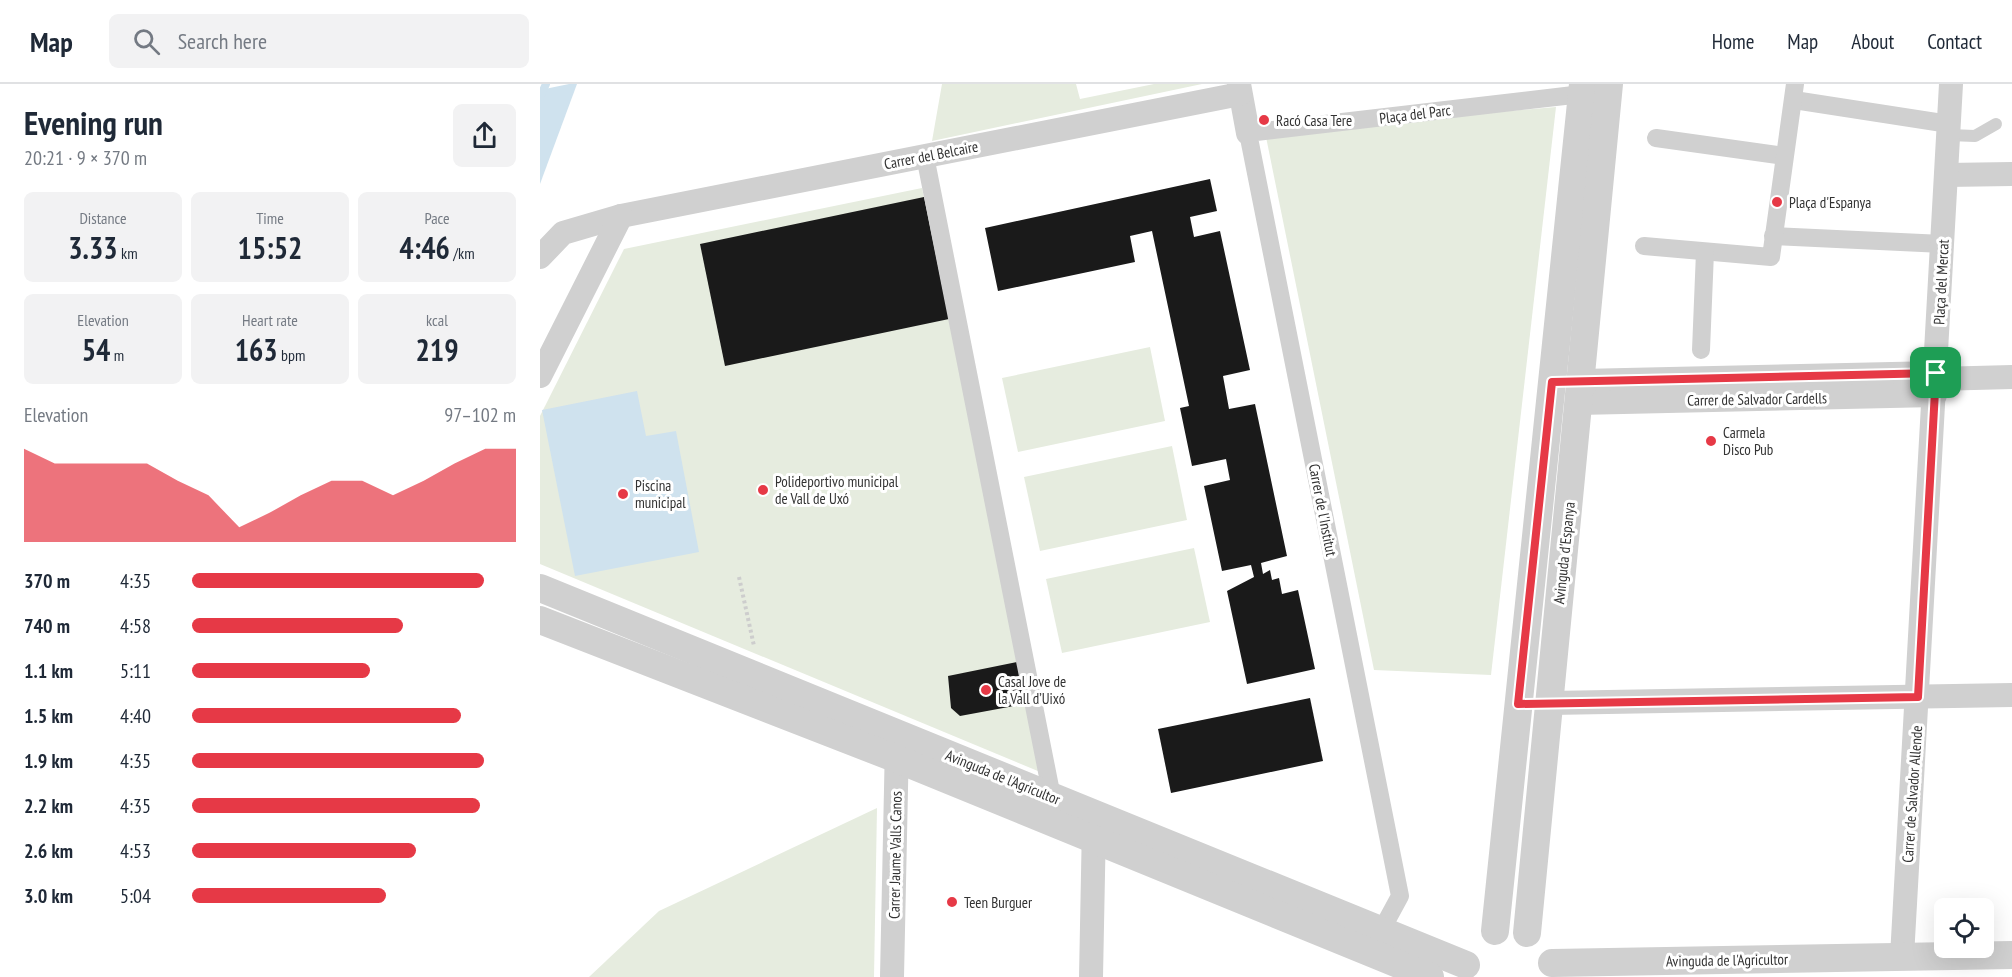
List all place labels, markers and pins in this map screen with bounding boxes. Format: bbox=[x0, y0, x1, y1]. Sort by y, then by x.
place label: Racó Casa Tere bbox=[1276, 111, 1352, 130]
marker: Racó Casa Tere bbox=[1257, 113, 1271, 127]
place label: Plaça d'Espanya bbox=[1789, 193, 1871, 212]
marker: Plaça d'Espanya bbox=[1770, 195, 1784, 209]
pin bbox=[1910, 347, 1961, 398]
place label: Carmela Disco Pub bbox=[1723, 423, 1773, 459]
marker: Carmela Disco Pub bbox=[1704, 434, 1718, 448]
place label: Polideportivo municipal de Vall de Uxó bbox=[775, 472, 899, 508]
place label: Piscina municipal bbox=[635, 476, 686, 512]
marker: Polideportivo municipal de Vall de Uxó bbox=[756, 483, 770, 497]
marker: Piscina municipal bbox=[616, 487, 630, 501]
place label: Casal Jove de la Vall d’Uixó bbox=[998, 672, 1066, 708]
marker: Casal Jove de la Vall d’Uixó bbox=[979, 683, 993, 697]
place label: Teen Burguer bbox=[964, 893, 1033, 912]
marker: Teen Burguer bbox=[945, 895, 959, 909]

